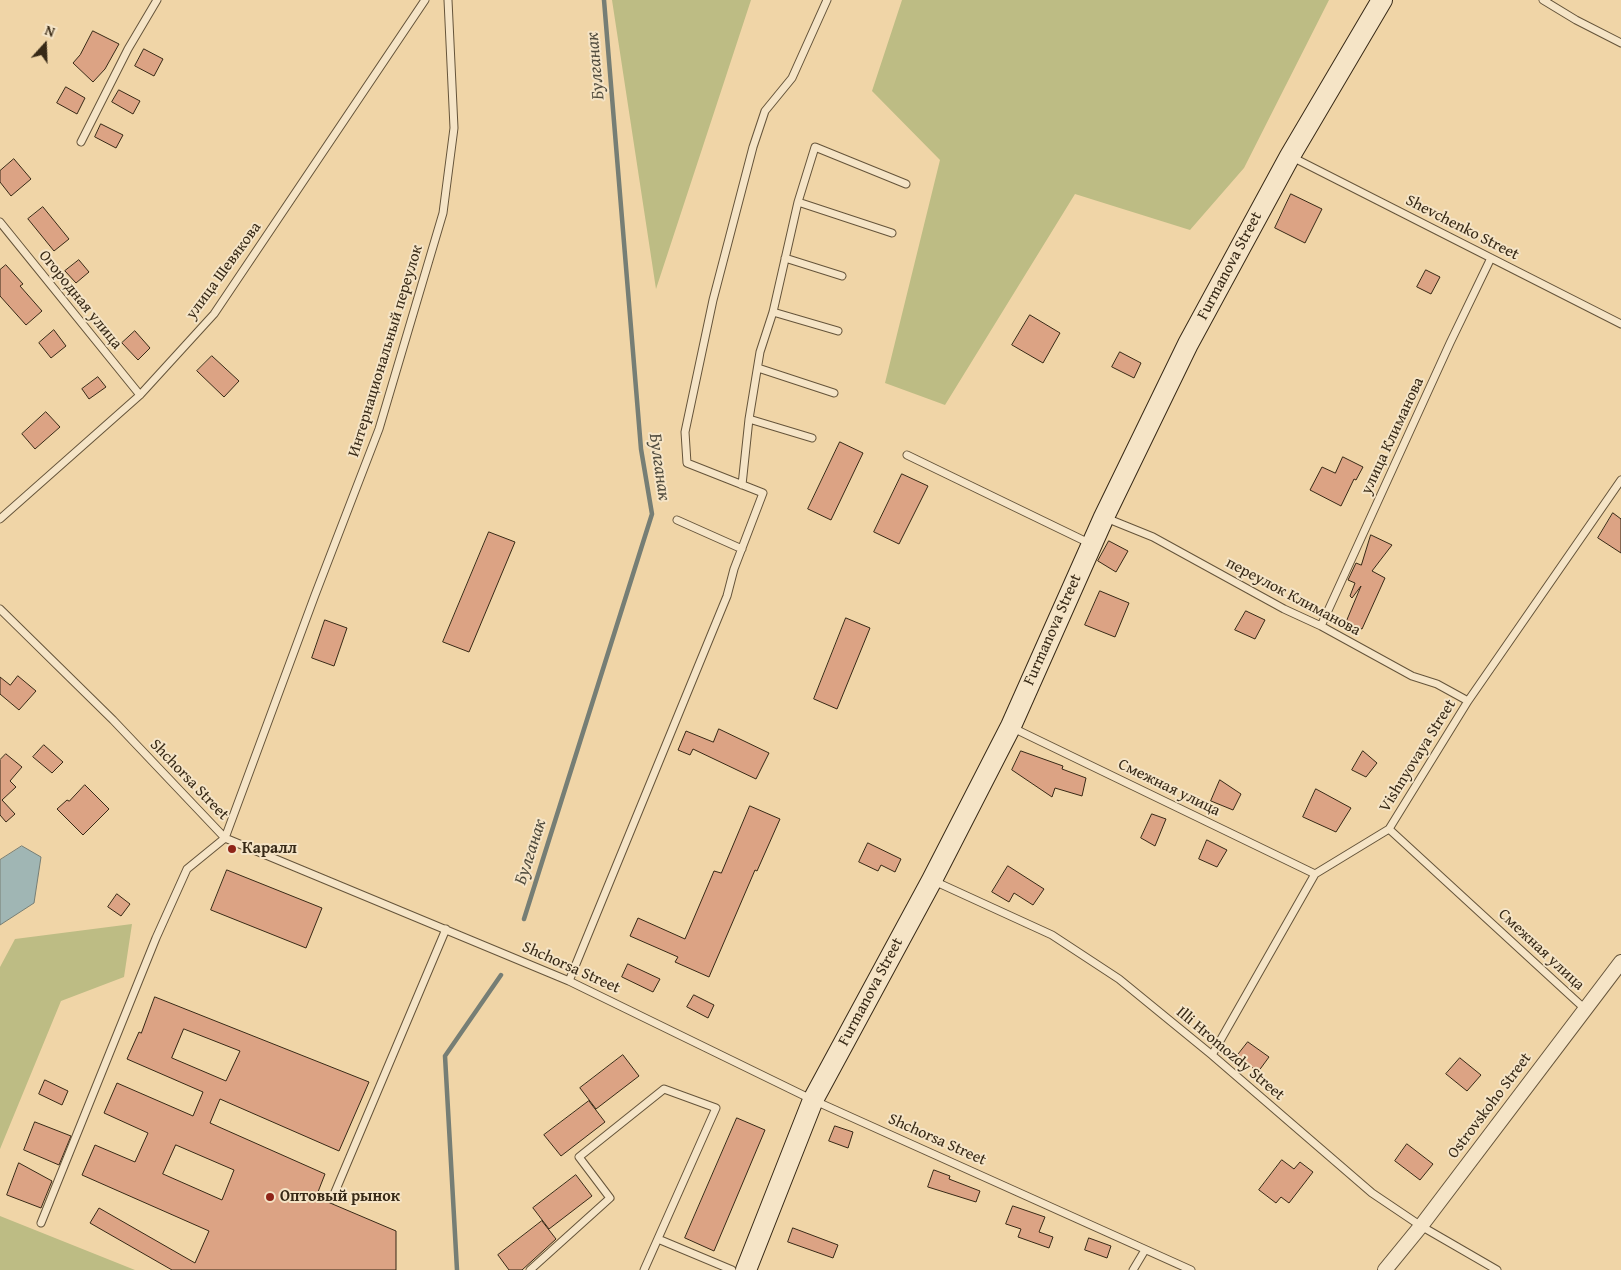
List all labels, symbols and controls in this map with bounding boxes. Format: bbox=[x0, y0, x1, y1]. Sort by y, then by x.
north arrow bbox=[20, 20, 70, 70]
text: N bbox=[42, 20, 58, 42]
water label: Булганак bbox=[582, 31, 610, 101]
street label: Shevchenko Street bbox=[1402, 191, 1522, 265]
street label: Furmanova Street bbox=[1193, 209, 1267, 323]
street label: улица Шевякова bbox=[182, 219, 266, 323]
street label: Интернациональный переулок bbox=[345, 243, 427, 459]
street label: Огородная улица bbox=[34, 247, 126, 353]
street label: улица Климанова bbox=[1358, 374, 1428, 498]
water label: Булганак bbox=[644, 432, 674, 502]
street label: переулок Климанова bbox=[1222, 553, 1364, 641]
street label: Furmanova Street bbox=[1020, 571, 1086, 689]
street label: Vishnyovaya Street bbox=[1376, 696, 1460, 816]
street label: Shchorsa Street bbox=[146, 735, 232, 825]
street label: Смежная улица bbox=[1115, 755, 1223, 821]
water label: Булганак bbox=[510, 816, 552, 888]
place label: Каралл bbox=[242, 839, 297, 859]
marker: Каралл bbox=[226, 843, 238, 855]
street label: Смежная улица bbox=[1494, 905, 1588, 995]
street label: Furmanova Street bbox=[834, 935, 908, 1049]
street label: Shchorsa Street bbox=[519, 938, 623, 998]
street label: Illi Hromozdy Street bbox=[1172, 1003, 1288, 1105]
street label: Ostrovskoho Street bbox=[1444, 1049, 1536, 1163]
street label: Shchorsa Street bbox=[885, 1110, 989, 1170]
place label: Оптовый рынок bbox=[280, 1187, 400, 1207]
marker: Оптовый рынок bbox=[264, 1191, 276, 1203]

